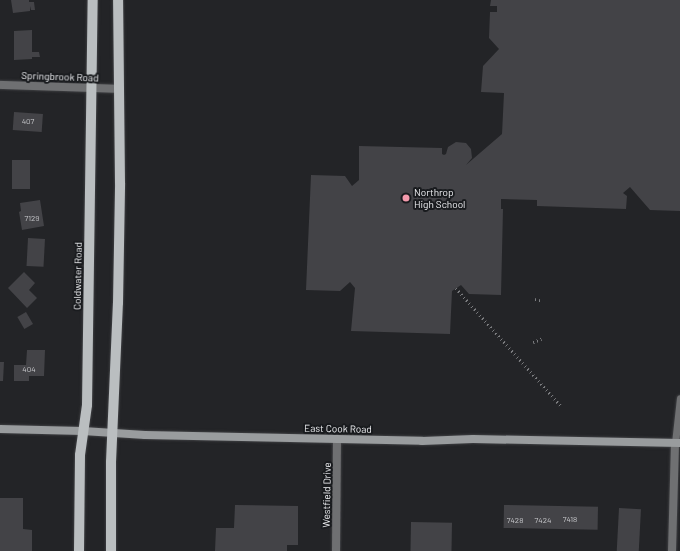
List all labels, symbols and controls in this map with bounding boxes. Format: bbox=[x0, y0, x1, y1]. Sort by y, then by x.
street label: Springbrook Road bbox=[21, 70, 99, 84]
house number: 407 bbox=[22, 117, 34, 127]
place label: Northrop High School bbox=[414, 186, 465, 210]
marker: Northrop High School bbox=[401, 193, 411, 203]
house number: 7129 bbox=[24, 214, 40, 224]
street label: Coldwater Road bbox=[71, 242, 85, 310]
house number: 404 bbox=[22, 365, 36, 375]
street label: East Cook Road bbox=[304, 422, 372, 436]
street label: Westfield Drive bbox=[320, 462, 334, 528]
house number: 7418 bbox=[563, 515, 577, 525]
house number: 7428 bbox=[507, 516, 523, 526]
house number: 7424 bbox=[535, 516, 551, 526]

